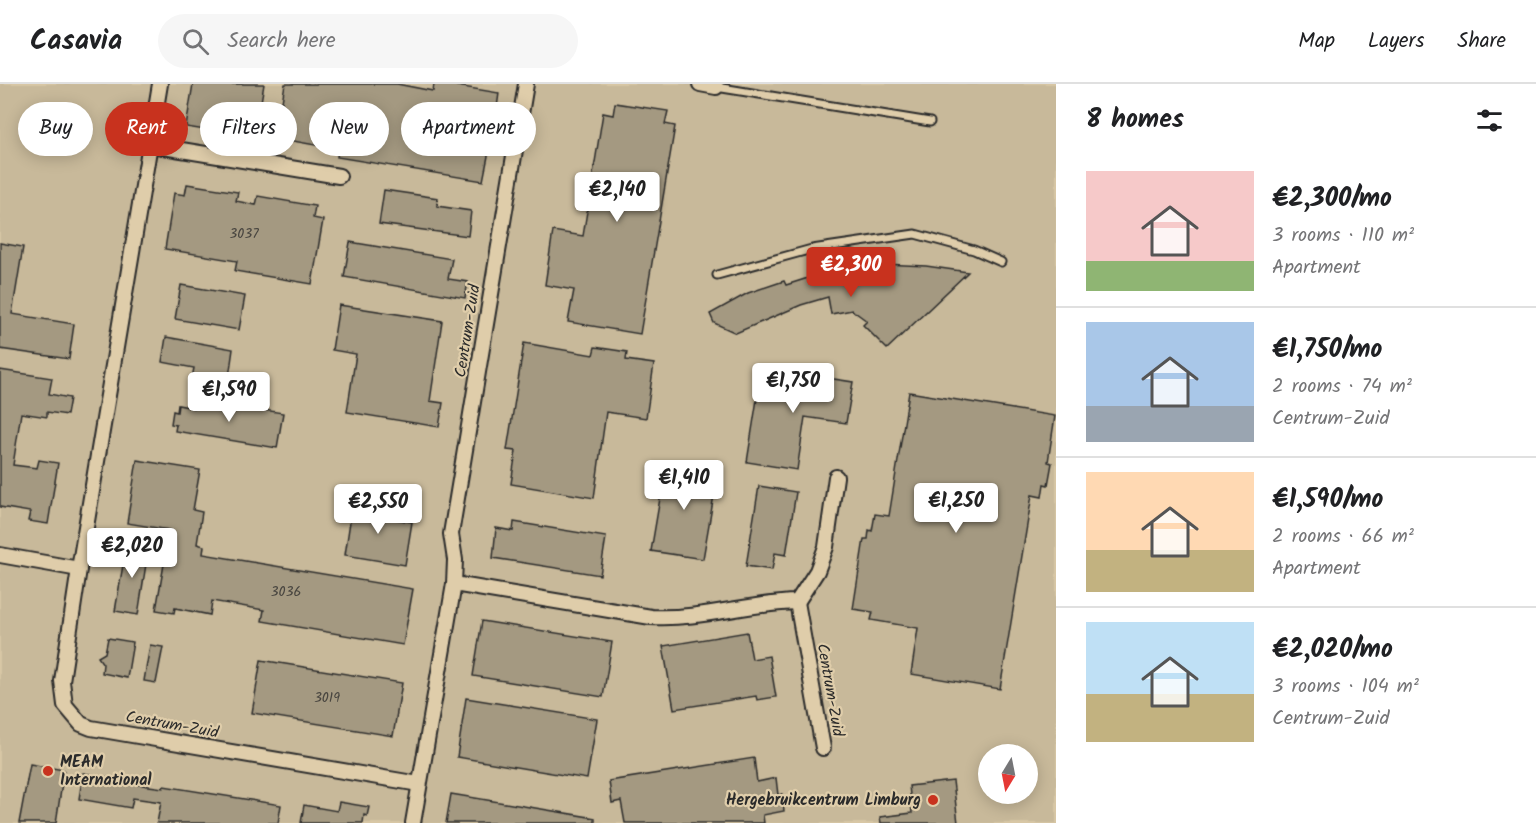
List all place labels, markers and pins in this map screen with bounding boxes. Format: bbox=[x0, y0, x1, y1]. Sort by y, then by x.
pin: €2,140 bbox=[568, 172, 666, 223]
pin: €2,300 bbox=[802, 247, 900, 298]
pin: €1,750 bbox=[744, 363, 842, 414]
pin: €1,590 bbox=[180, 372, 278, 423]
pin: €1,410 bbox=[635, 460, 733, 511]
pin: €1,250 bbox=[907, 483, 1005, 534]
pin: €2,550 bbox=[329, 484, 427, 535]
pin: €2,020 bbox=[83, 528, 181, 579]
place label: MEAM International bbox=[60, 750, 152, 793]
marker: MEAM International bbox=[41, 764, 55, 778]
place label: Hergebruikcentrum Limburg bbox=[726, 788, 921, 813]
marker: Hergebruikcentrum Limburg bbox=[926, 793, 940, 807]

